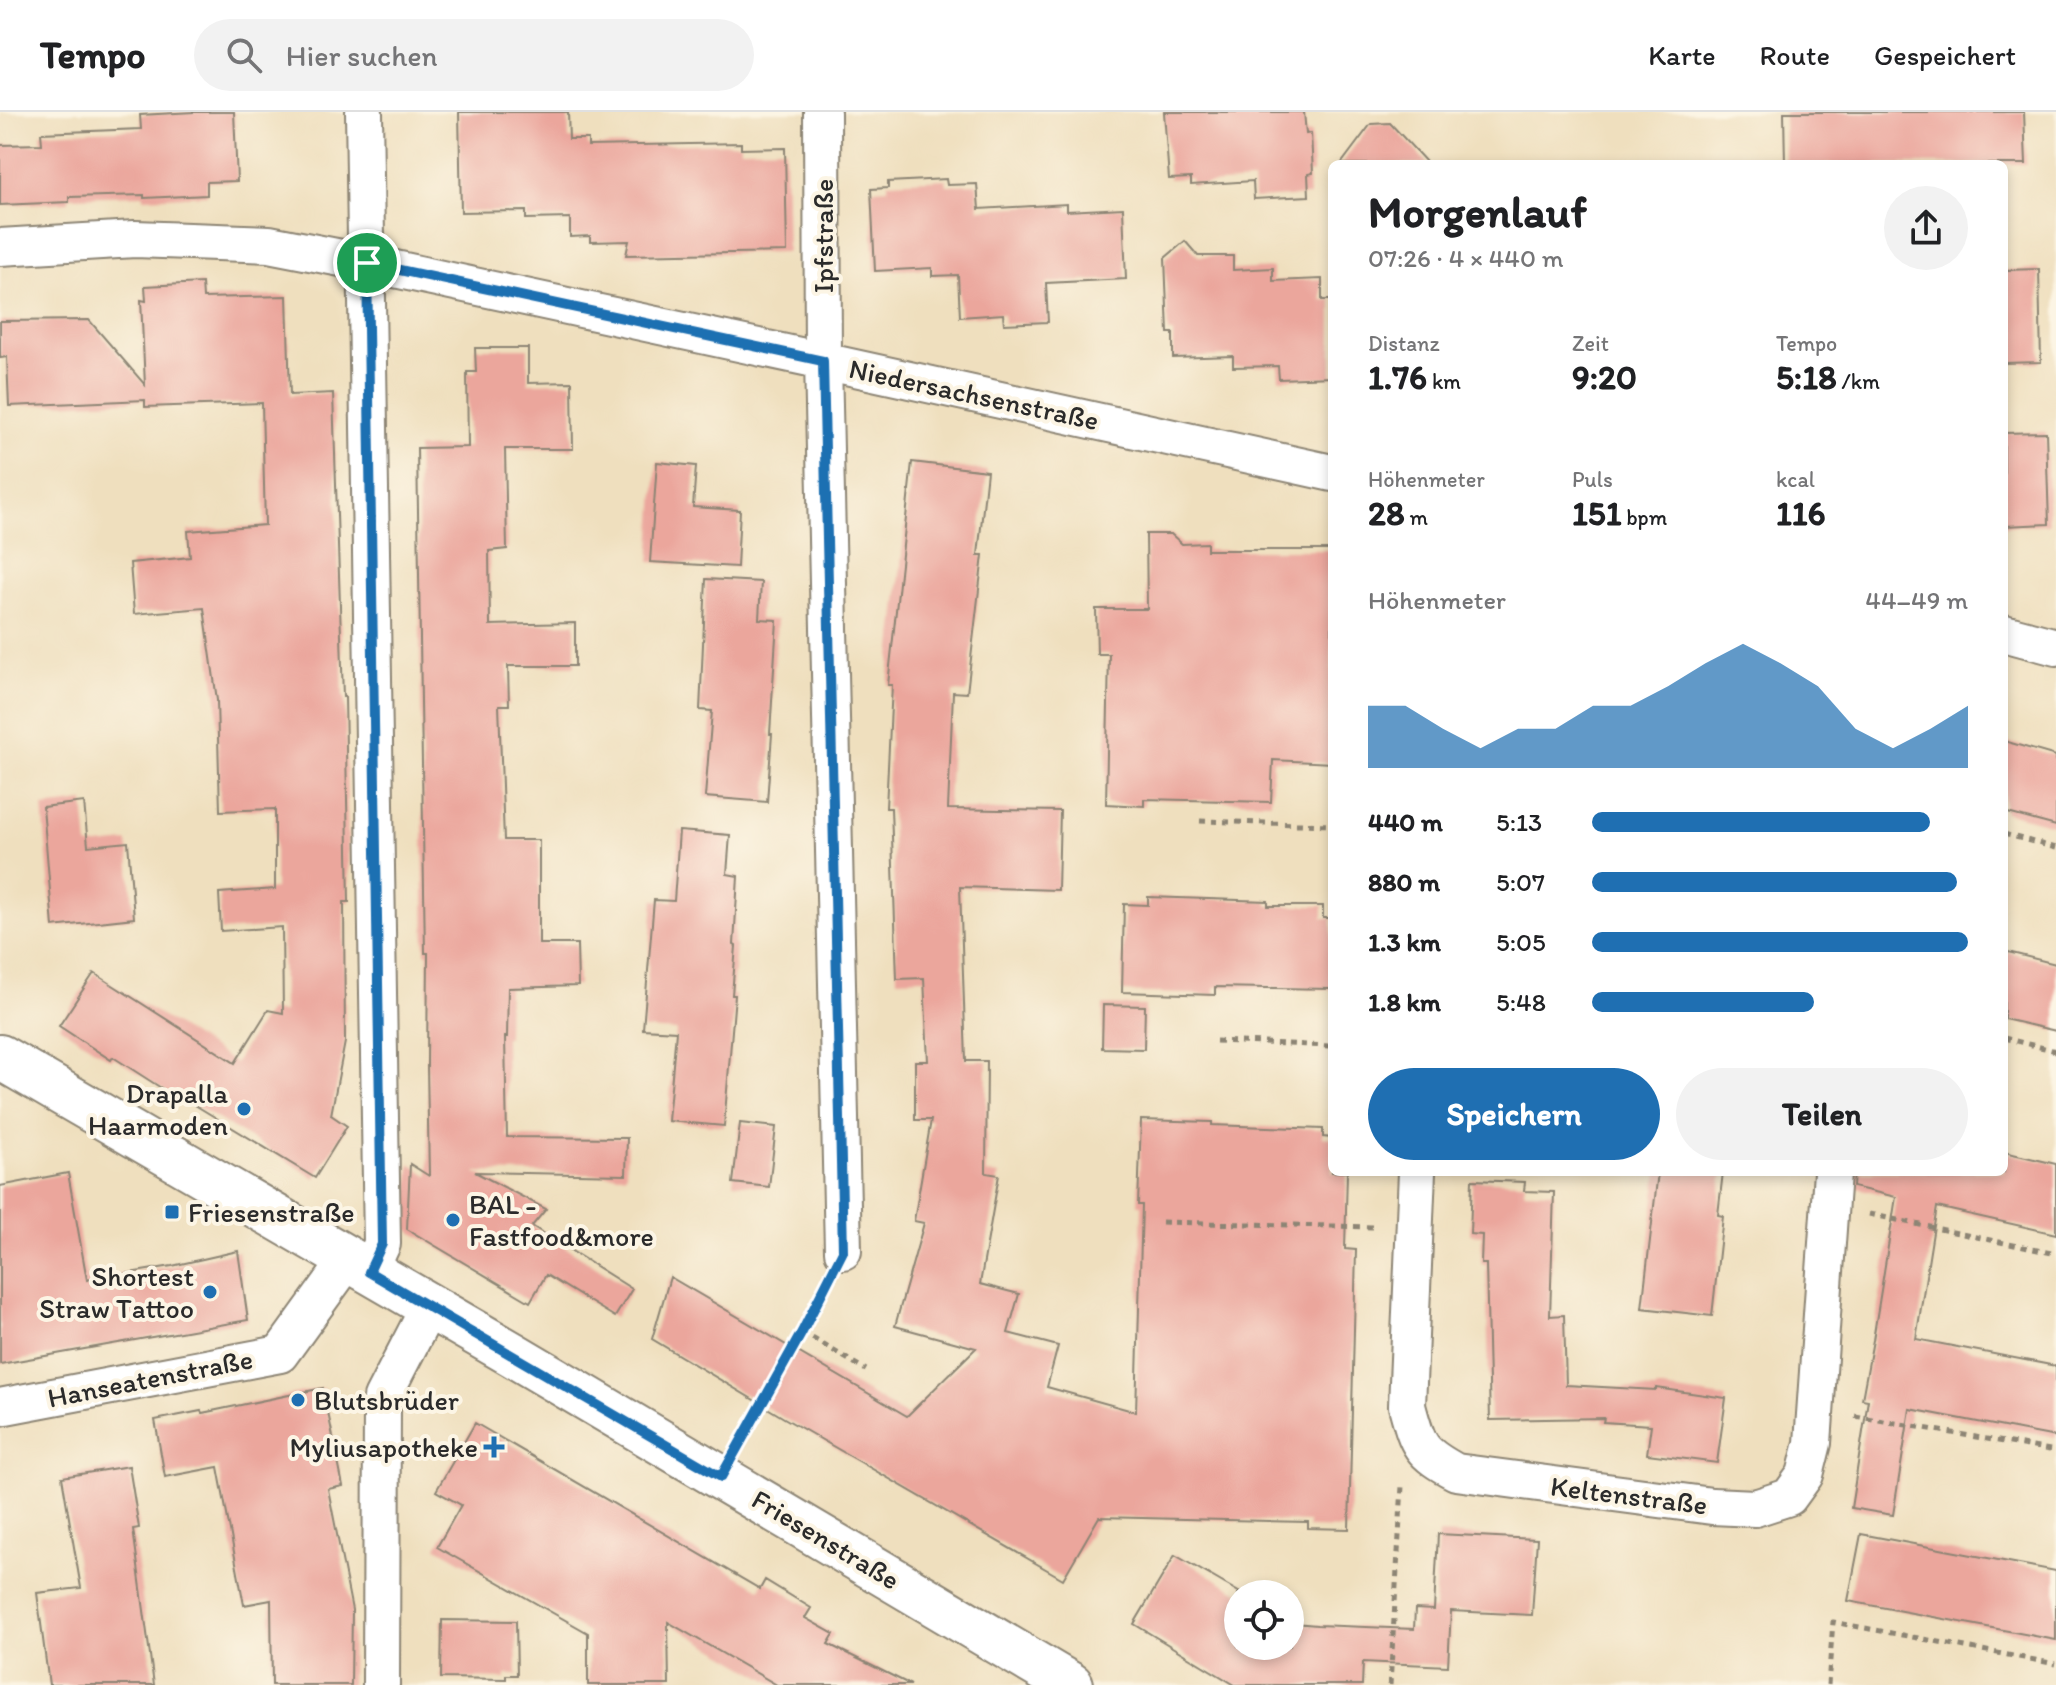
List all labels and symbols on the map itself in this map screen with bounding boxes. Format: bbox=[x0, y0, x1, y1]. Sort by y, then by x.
street label: Ipfstraße bbox=[806, 179, 840, 293]
pin bbox=[333, 229, 401, 297]
street label: Niedersachsenstraße bbox=[846, 351, 1102, 437]
place label: Drapalla Haarmoden bbox=[88, 1076, 228, 1142]
marker: Drapalla Haarmoden bbox=[235, 1100, 253, 1118]
place label: BAL - Fastfood&more bbox=[469, 1187, 654, 1253]
place label: Friesenstraße bbox=[188, 1195, 355, 1229]
marker: Friesenstraße bbox=[163, 1203, 181, 1221]
marker: BAL - Fastfood&more bbox=[444, 1211, 462, 1229]
place label: Shortest Straw Tattoo bbox=[39, 1259, 194, 1325]
marker: Shortest Straw Tattoo bbox=[201, 1283, 219, 1301]
street label: Hanseatenstraße bbox=[45, 1341, 255, 1415]
place label: Blutsbrüder bbox=[314, 1383, 459, 1417]
marker: Blutsbrüder bbox=[289, 1391, 307, 1409]
place label: Myliusapotheke bbox=[290, 1430, 478, 1464]
marker: Myliusapotheke bbox=[485, 1438, 503, 1456]
street label: Keltenstraße bbox=[1549, 1469, 1709, 1521]
street label: Friesenstraße bbox=[746, 1482, 906, 1596]

